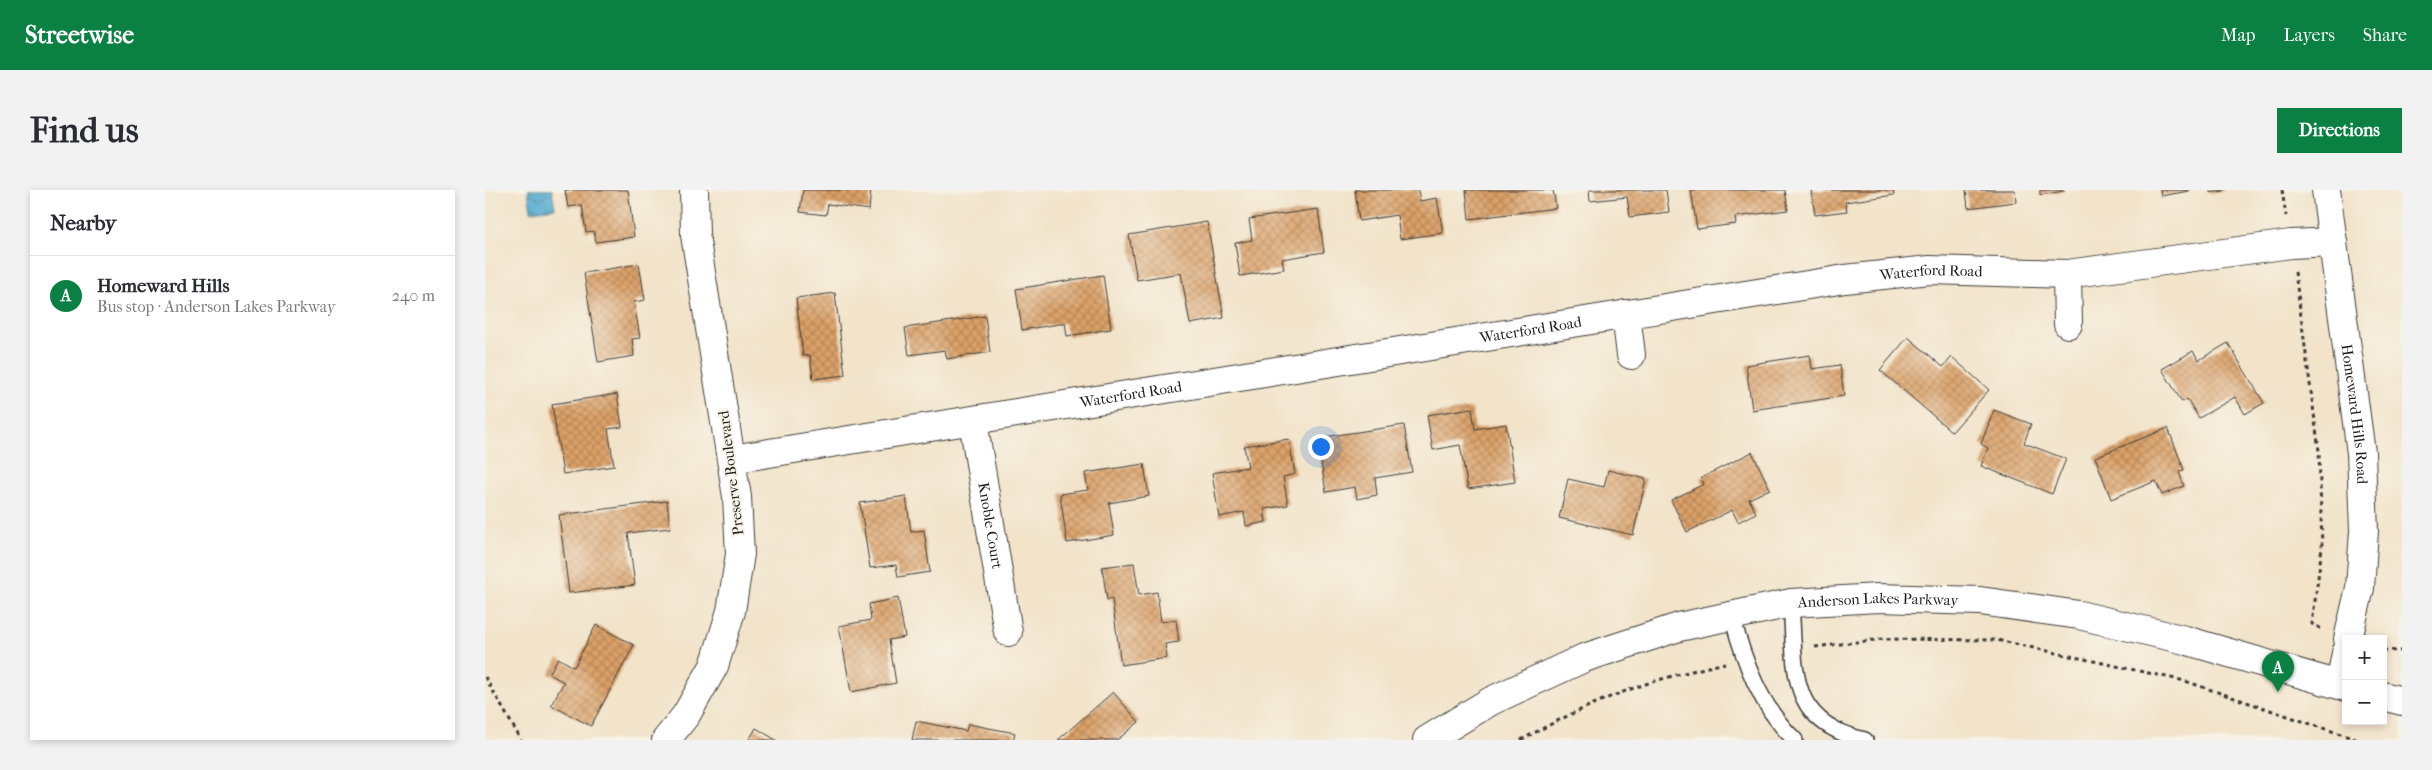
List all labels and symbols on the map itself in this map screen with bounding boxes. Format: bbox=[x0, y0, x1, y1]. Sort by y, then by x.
street label: Waterford Road bbox=[1878, 261, 1984, 284]
street label: Waterford Road bbox=[1477, 313, 1584, 347]
street label: Homeward Hills Road bbox=[2338, 343, 2371, 485]
street label: Waterford Road bbox=[1078, 377, 1184, 412]
street label: Preserve Boulevard bbox=[714, 409, 748, 536]
your location bbox=[1308, 434, 1334, 460]
street label: Knoble Court bbox=[974, 481, 1006, 571]
street label: Anderson Lakes Parkway bbox=[1796, 589, 1960, 612]
pin: A bbox=[2262, 651, 2294, 692]

